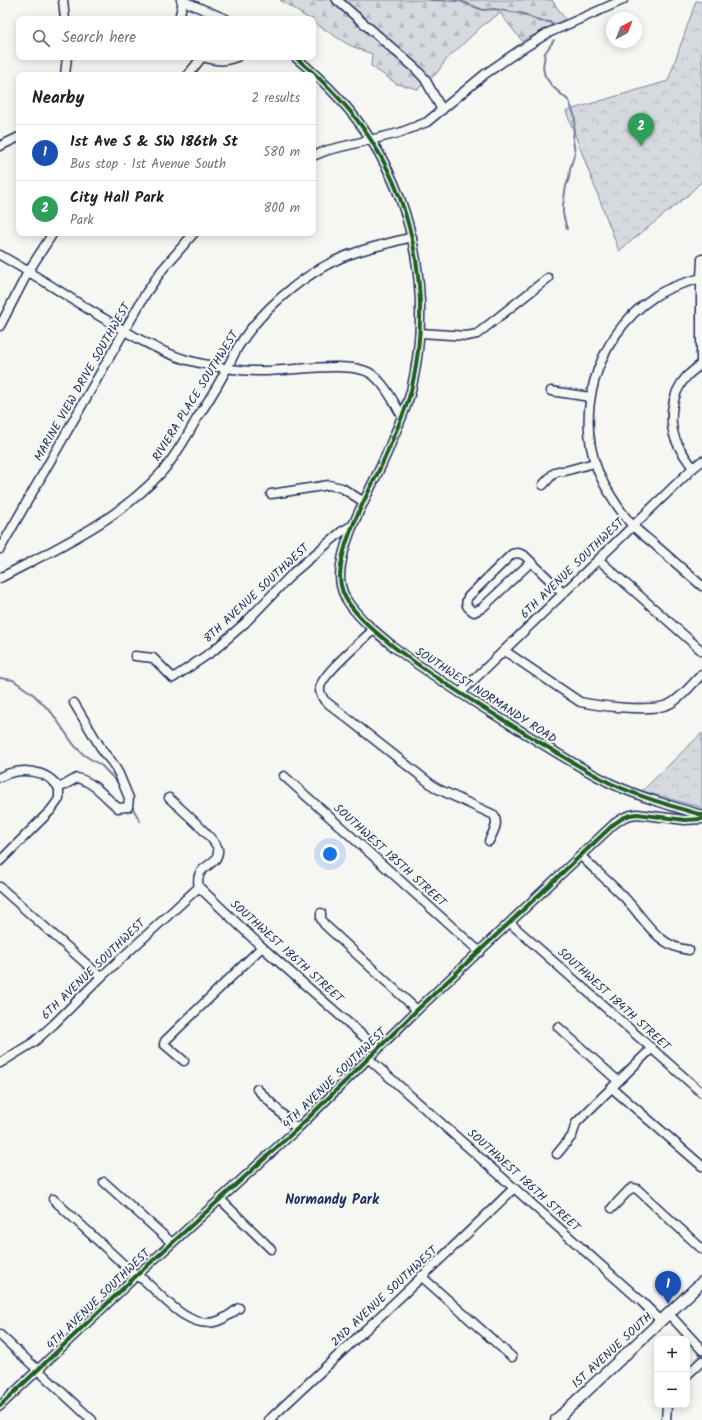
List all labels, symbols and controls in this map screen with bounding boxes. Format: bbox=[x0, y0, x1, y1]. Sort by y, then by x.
north arrow bbox=[606, 12, 642, 48]
search box bbox=[16, 16, 316, 60]
text: Search here bbox=[62, 26, 136, 50]
icon: search bbox=[30, 27, 52, 49]
text: Nearby bbox=[32, 85, 84, 112]
text: 2 results bbox=[252, 88, 300, 109]
pin: 2 bbox=[628, 113, 654, 146]
text: 1st Ave S & SW 186th St bbox=[70, 130, 238, 154]
text: 1 bbox=[43, 142, 47, 163]
text: 580 m bbox=[263, 142, 300, 163]
text: Bus stop · 1st Avenue South bbox=[70, 154, 226, 175]
text: City Hall Park bbox=[70, 186, 163, 210]
text: 2 bbox=[41, 198, 49, 219]
text: 800 m bbox=[264, 198, 300, 219]
text: Park bbox=[70, 210, 94, 231]
street label: MARINE VIEW DRIVE SOUTHWEST bbox=[29, 298, 136, 465]
street label: RIVIERA PLACE SOUTHWEST bbox=[147, 326, 244, 465]
street label: 6TH AVENUE SOUTHWEST bbox=[516, 512, 630, 623]
street label: 8TH AVENUE SOUTHWEST bbox=[199, 538, 315, 648]
street label: SOUTHWEST NORMANDY ROAD bbox=[411, 642, 561, 749]
street label: SOUTHWEST 185TH STREET bbox=[329, 799, 452, 912]
your location bbox=[320, 844, 340, 864]
street label: SOUTHWEST 186TH STREET bbox=[226, 895, 349, 1009]
street label: 6TH AVENUE SOUTHWEST bbox=[37, 913, 151, 1024]
street label: SOUTHWEST 184TH STREET bbox=[553, 943, 676, 1057]
street label: 4TH AVENUE SOUTHWEST bbox=[278, 1022, 392, 1133]
street label: SOUTHWEST 186TH STREET bbox=[463, 1124, 586, 1238]
district label: Normandy Park bbox=[285, 1189, 380, 1211]
street label: 2ND AVENUE SOUTHWEST bbox=[327, 1241, 443, 1351]
street label: 4TH AVENUE SOUTHWEST bbox=[42, 1243, 156, 1354]
pin: 1 bbox=[655, 1271, 681, 1304]
street label: 1ST AVENUE SOUTH bbox=[568, 1308, 657, 1393]
map controls bbox=[654, 1336, 690, 1408]
button: + bbox=[654, 1336, 690, 1372]
button: − bbox=[654, 1372, 690, 1408]

